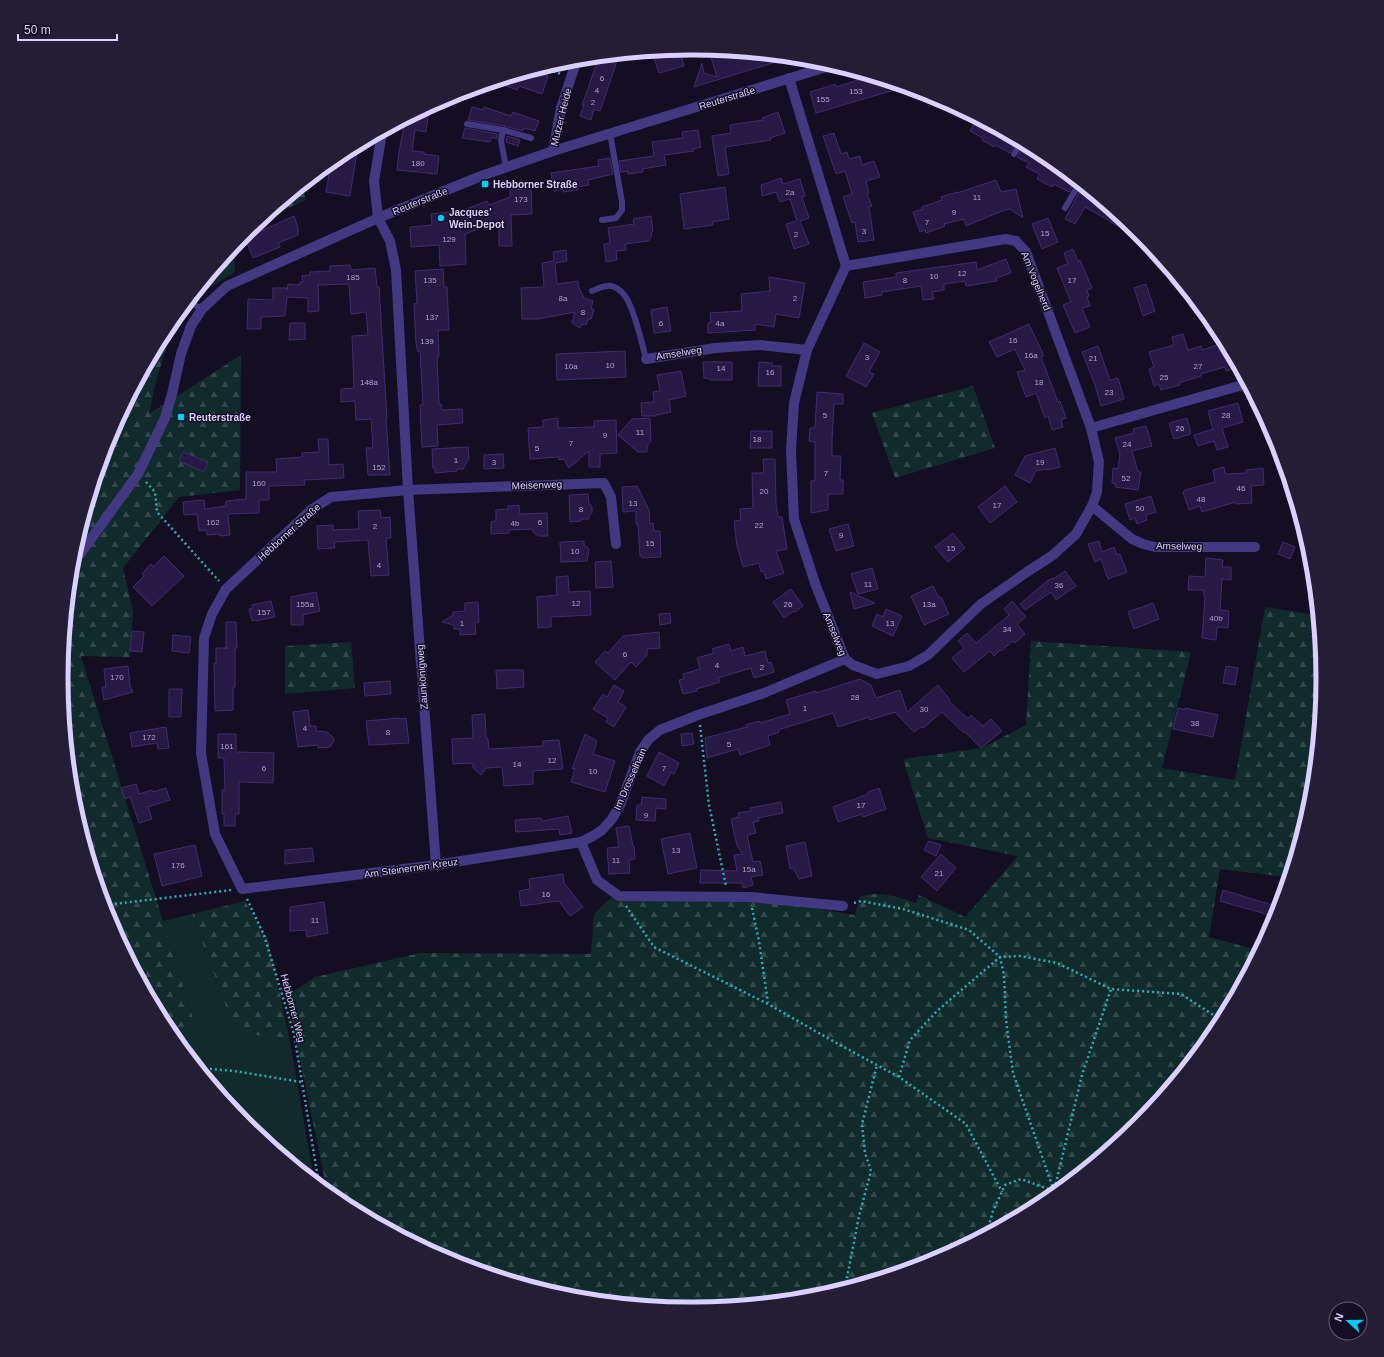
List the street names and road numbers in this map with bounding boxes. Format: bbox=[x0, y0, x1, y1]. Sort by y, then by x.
street label: Reuterstraße bbox=[697, 84, 757, 112]
street label: Mutzer Heide bbox=[548, 86, 574, 147]
street label: Reuterstraße bbox=[391, 185, 450, 217]
street label: Am Vogelherd bbox=[1019, 250, 1053, 312]
street label: Amselweg bbox=[655, 344, 703, 362]
street label: Meisenweg bbox=[512, 479, 562, 491]
street label: Hebborner Straße bbox=[256, 501, 323, 563]
street label: Amselweg bbox=[1156, 540, 1202, 552]
street label: Amselweg bbox=[821, 611, 849, 657]
street label: Zaunkönigweg bbox=[414, 644, 430, 710]
street label: Im Drosselhain bbox=[611, 746, 649, 812]
street label: Am Steinernen Kreuz bbox=[363, 856, 459, 880]
street label: Hebborner Weg bbox=[279, 973, 307, 1043]

